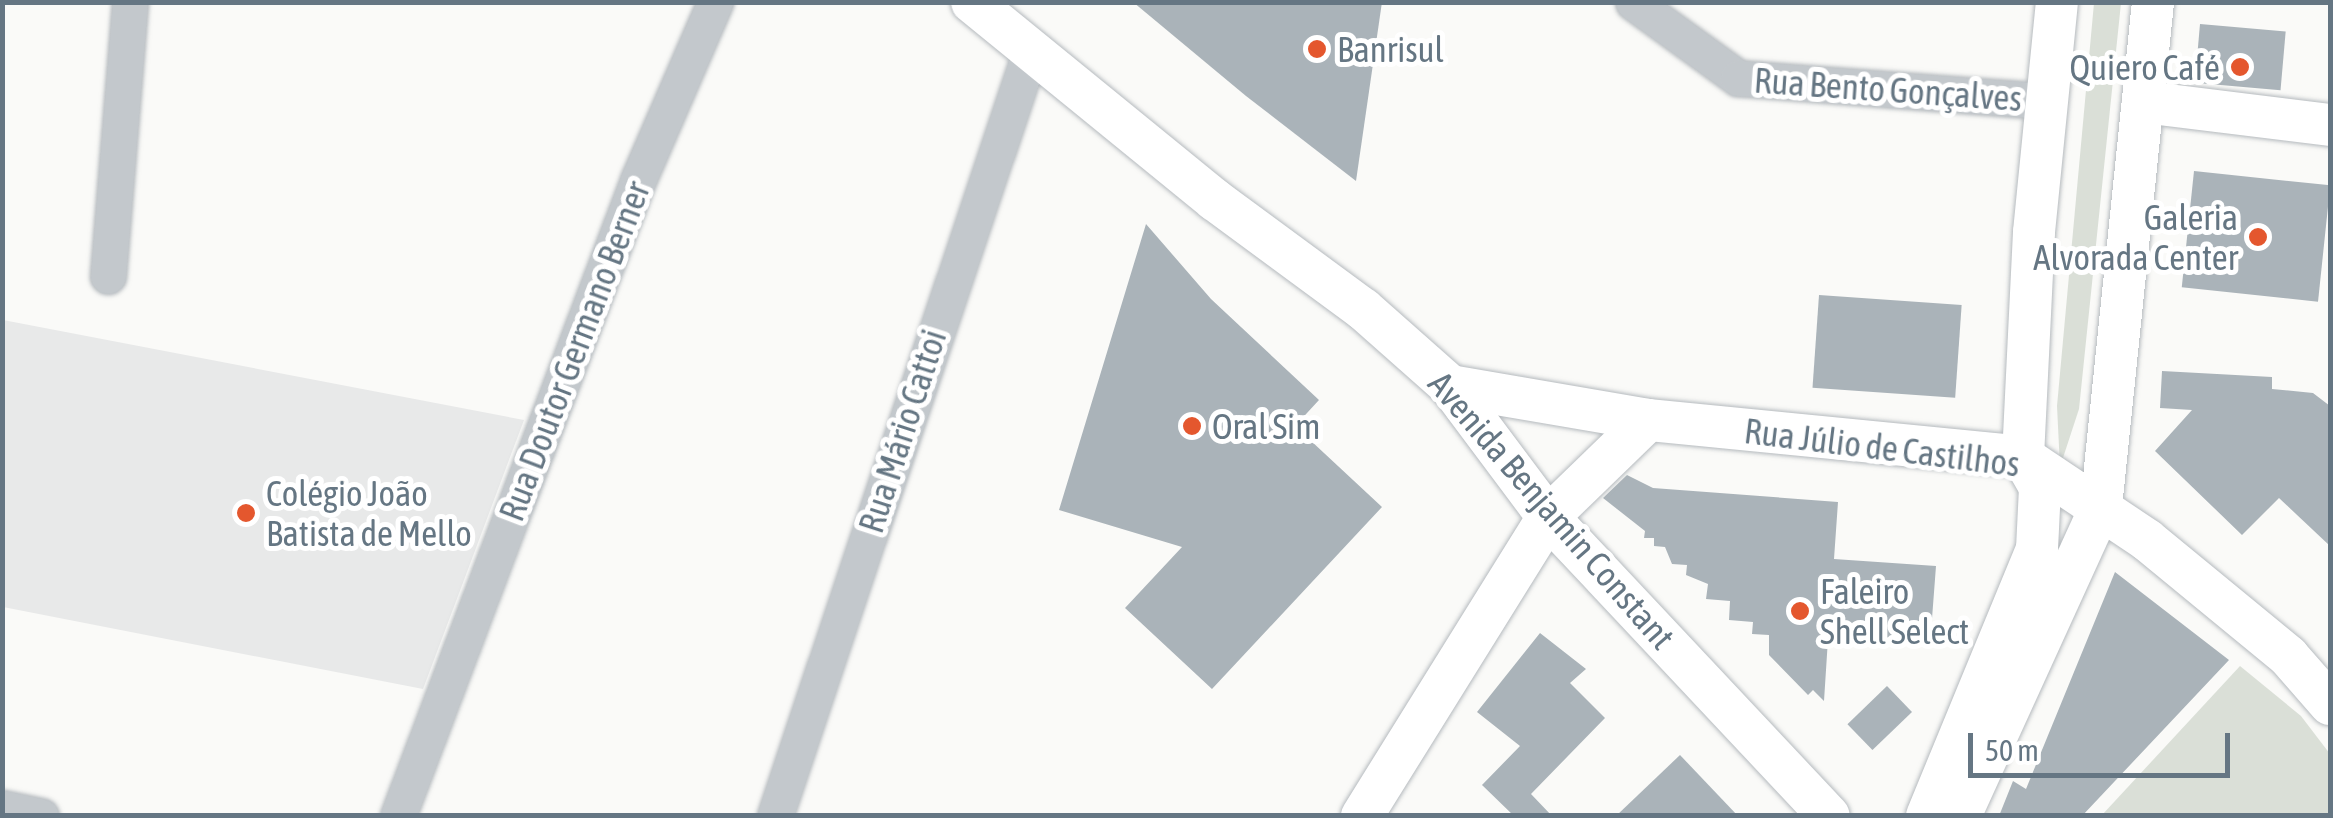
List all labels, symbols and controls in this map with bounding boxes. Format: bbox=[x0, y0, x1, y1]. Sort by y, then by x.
place label: Banrisul bbox=[1337, 28, 1444, 70]
marker: Banrisul bbox=[1306, 38, 1328, 60]
place label: Quiero Café bbox=[2070, 46, 2220, 88]
marker: Quiero Café bbox=[2229, 56, 2251, 78]
street label: Rua Bento Gonçalves bbox=[1753, 59, 2023, 119]
street label: Rua Doutor Germano Berner bbox=[490, 175, 658, 527]
place label: Galeria Alvorada Center bbox=[2033, 196, 2238, 278]
marker: Galeria Alvorada Center bbox=[2247, 226, 2269, 248]
street label: Rua Mário Cattoi bbox=[849, 324, 955, 538]
street label: Avenida Benjamin Constant bbox=[1420, 363, 1684, 657]
place label: Oral Sim bbox=[1212, 405, 1320, 447]
street label: Rua Júlio de Castilhos bbox=[1742, 409, 2022, 485]
marker: Oral Sim bbox=[1181, 415, 1203, 437]
place label: Colégio João Batista de Mello bbox=[266, 472, 472, 554]
marker: Colégio João Batista de Mello bbox=[235, 502, 257, 524]
place label: Faleiro Shell Select bbox=[1820, 570, 1969, 652]
marker: Faleiro Shell Select bbox=[1789, 600, 1811, 622]
scale bar bbox=[1973, 713, 2236, 775]
text: 50 m bbox=[1985, 733, 2039, 767]

